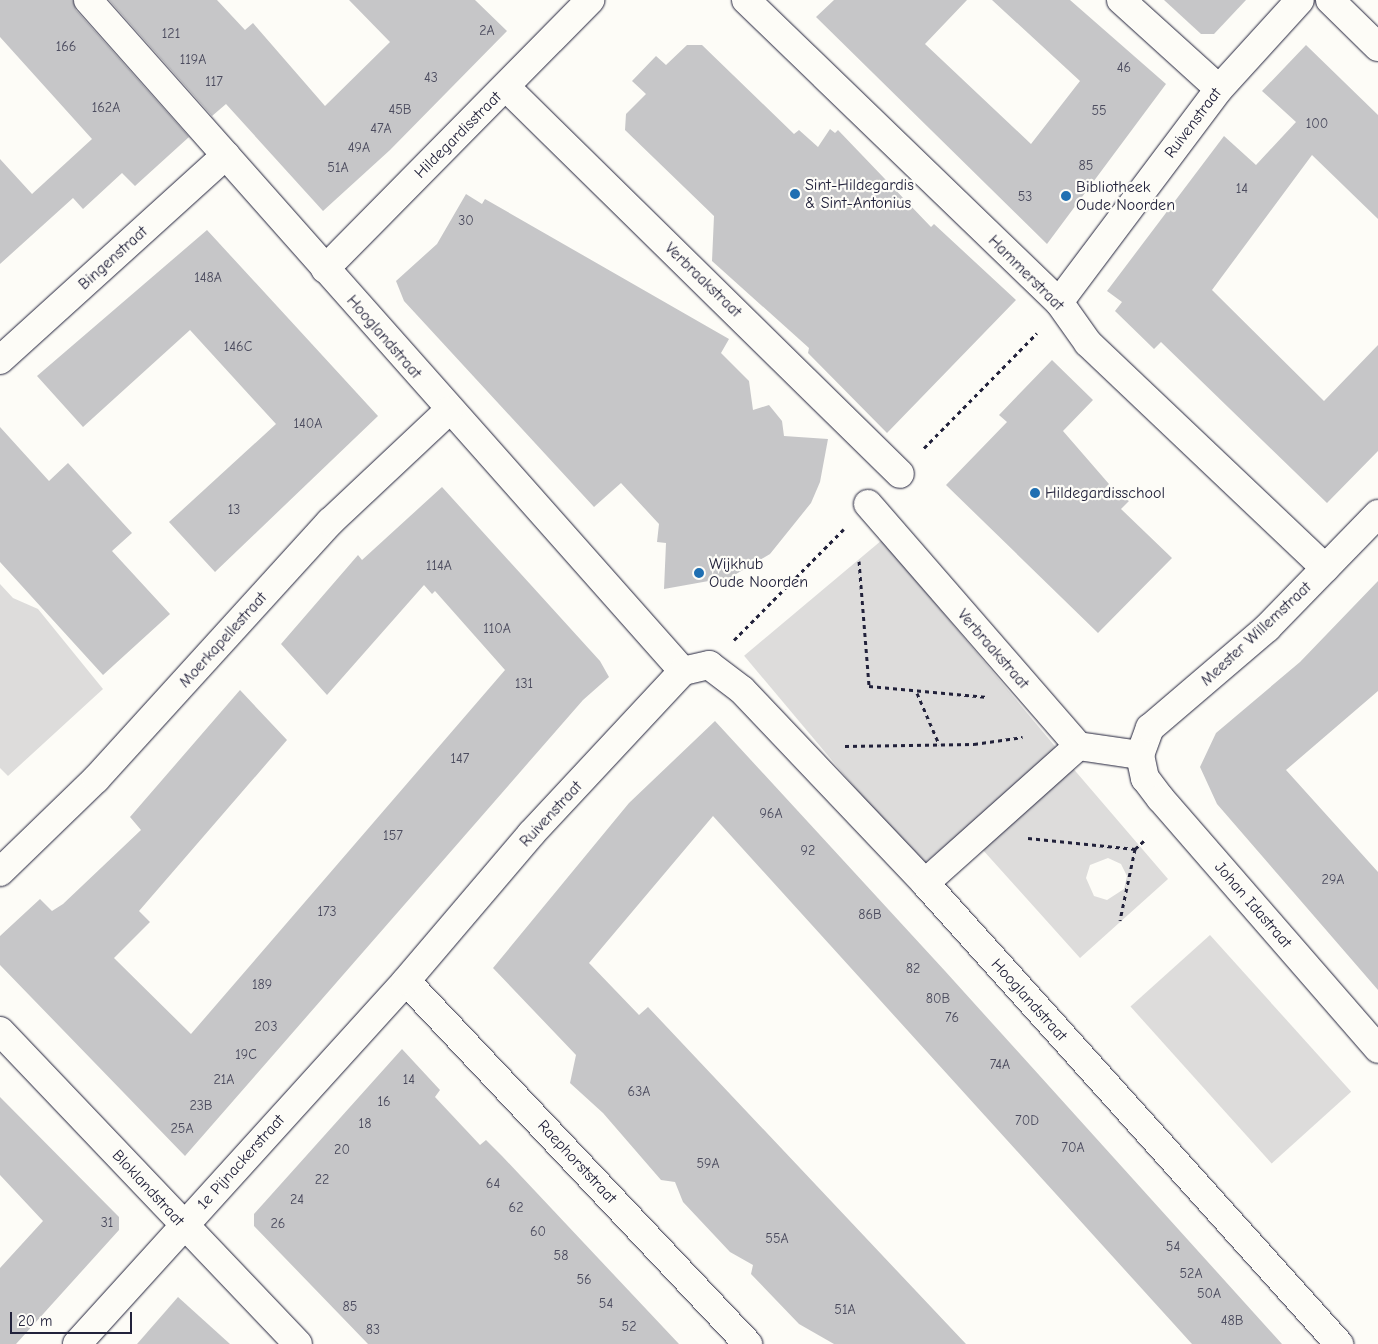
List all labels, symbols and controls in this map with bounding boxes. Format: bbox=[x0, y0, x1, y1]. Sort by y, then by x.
house number: 2A bbox=[479, 23, 495, 39]
house number: 121 bbox=[162, 26, 180, 42]
house number: 166 bbox=[56, 39, 76, 55]
house number: 119A bbox=[180, 52, 206, 68]
house number: 46 bbox=[1117, 60, 1131, 76]
house number: 43 bbox=[424, 70, 438, 86]
house number: 117 bbox=[205, 74, 223, 90]
street label: Ruivenstraat bbox=[1160, 84, 1226, 162]
street label: Hildegardisstraat bbox=[411, 88, 505, 182]
house number: 162A bbox=[92, 100, 120, 116]
house number: 45B bbox=[388, 102, 412, 118]
house number: 55 bbox=[1091, 103, 1107, 119]
house number: 100 bbox=[1306, 116, 1328, 132]
house number: 47A bbox=[370, 121, 392, 137]
house number: 49A bbox=[348, 140, 370, 156]
house number: 85 bbox=[1079, 158, 1093, 174]
house number: 51A bbox=[327, 160, 349, 176]
place label: Sint-Hildegardis & Sint-Antonius bbox=[805, 175, 914, 213]
place label: Bibliotheek Oude Noorden bbox=[1076, 177, 1175, 215]
house number: 14 bbox=[1236, 181, 1248, 197]
marker: Sint-Hildegardis & Sint-Antonius bbox=[789, 188, 801, 200]
house number: 53 bbox=[1018, 189, 1032, 205]
marker: Bibliotheek Oude Noorden bbox=[1060, 190, 1072, 202]
house number: 30 bbox=[458, 213, 474, 229]
street label: Bingenstraat bbox=[75, 222, 151, 294]
street label: Hammerstraat bbox=[984, 231, 1068, 315]
street label: Verbraakstraat bbox=[661, 239, 745, 321]
house number: 148A bbox=[194, 270, 222, 286]
street label: Hooglandstraat bbox=[342, 291, 426, 383]
house number: 146C bbox=[224, 339, 252, 355]
house number: 140A bbox=[294, 416, 322, 432]
place label: Hildegardisschool bbox=[1045, 483, 1165, 503]
marker: Hildegardisschool bbox=[1029, 487, 1041, 499]
house number: 13 bbox=[228, 502, 240, 518]
place label: Wijkhub Oude Noorden bbox=[709, 554, 808, 592]
house number: 114A bbox=[426, 558, 452, 574]
marker: Wijkhub Oude Noorden bbox=[693, 567, 705, 579]
street label: Meester Willemstraat bbox=[1197, 578, 1315, 690]
street label: Moerkapellestraat bbox=[175, 588, 271, 692]
street label: Verbraakstraat bbox=[953, 605, 1033, 693]
house number: 110A bbox=[483, 621, 511, 637]
house number: 131 bbox=[515, 676, 533, 692]
house number: 147 bbox=[451, 751, 469, 767]
street label: Ruivenstraat bbox=[516, 777, 586, 851]
house number: 96A bbox=[759, 806, 783, 822]
house number: 157 bbox=[383, 828, 403, 844]
house number: 92 bbox=[801, 843, 815, 859]
street label: Johan Idastraat bbox=[1210, 858, 1296, 952]
house number: 29A bbox=[1322, 872, 1344, 888]
house number: 173 bbox=[317, 904, 337, 920]
house number: 86B bbox=[858, 907, 882, 923]
street label: Hooglandstraat bbox=[987, 955, 1071, 1045]
house number: 82 bbox=[906, 961, 920, 977]
house number: 189 bbox=[252, 977, 272, 993]
house number: 80B bbox=[926, 991, 950, 1007]
house number: 76 bbox=[945, 1010, 959, 1026]
house number: 203 bbox=[255, 1019, 277, 1035]
house number: 19C bbox=[235, 1047, 257, 1063]
house number: 74A bbox=[990, 1057, 1010, 1073]
house number: 21A bbox=[214, 1072, 234, 1088]
house number: 14 bbox=[403, 1072, 415, 1088]
house number: 63A bbox=[628, 1084, 650, 1100]
house number: 16 bbox=[377, 1094, 391, 1110]
house number: 23B bbox=[189, 1098, 213, 1114]
street label: 1e Pijnackerstraat bbox=[193, 1111, 289, 1213]
house number: 70D bbox=[1015, 1113, 1039, 1129]
house number: 18 bbox=[359, 1116, 371, 1132]
street label: Raephorststraat bbox=[533, 1116, 621, 1208]
house number: 25A bbox=[170, 1121, 194, 1137]
house number: 70A bbox=[1061, 1140, 1085, 1156]
house number: 20 bbox=[334, 1142, 350, 1158]
street label: Bloklandstraat bbox=[108, 1146, 188, 1230]
house number: 59A bbox=[696, 1156, 720, 1172]
house number: 22 bbox=[315, 1172, 329, 1188]
house number: 64 bbox=[486, 1176, 500, 1192]
house number: 24 bbox=[290, 1192, 304, 1208]
house number: 62 bbox=[509, 1200, 523, 1216]
house number: 31 bbox=[101, 1215, 113, 1231]
house number: 26 bbox=[271, 1216, 285, 1232]
house number: 60 bbox=[530, 1224, 546, 1240]
house number: 55A bbox=[765, 1231, 789, 1247]
house number: 54 bbox=[1166, 1239, 1180, 1255]
house number: 58 bbox=[554, 1248, 568, 1264]
house number: 52A bbox=[1179, 1266, 1203, 1282]
house number: 56 bbox=[576, 1272, 592, 1288]
house number: 50A bbox=[1197, 1286, 1221, 1302]
house number: 54 bbox=[599, 1296, 613, 1312]
house number: 85 bbox=[343, 1299, 357, 1315]
scale bar bbox=[12, 1302, 135, 1334]
house number: 51A bbox=[834, 1302, 856, 1318]
text: 20 m bbox=[18, 1312, 52, 1330]
house number: 48B bbox=[1221, 1313, 1243, 1329]
house number: 52 bbox=[622, 1319, 636, 1335]
house number: 83 bbox=[366, 1322, 380, 1338]

